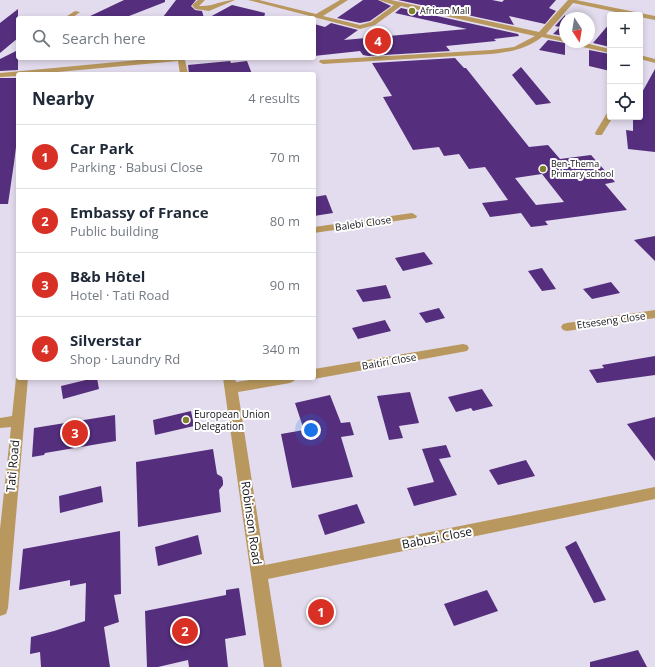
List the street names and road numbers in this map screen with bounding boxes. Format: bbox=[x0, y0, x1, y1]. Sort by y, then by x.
street label: Balebi Close bbox=[334, 212, 392, 234]
street label: Etseseng Close bbox=[576, 308, 647, 332]
street label: Baitiri Close bbox=[361, 349, 418, 373]
street label: Tati Road bbox=[2, 439, 23, 493]
street label: Robinson Road bbox=[237, 480, 266, 566]
street label: Babusi Close bbox=[400, 522, 474, 553]

